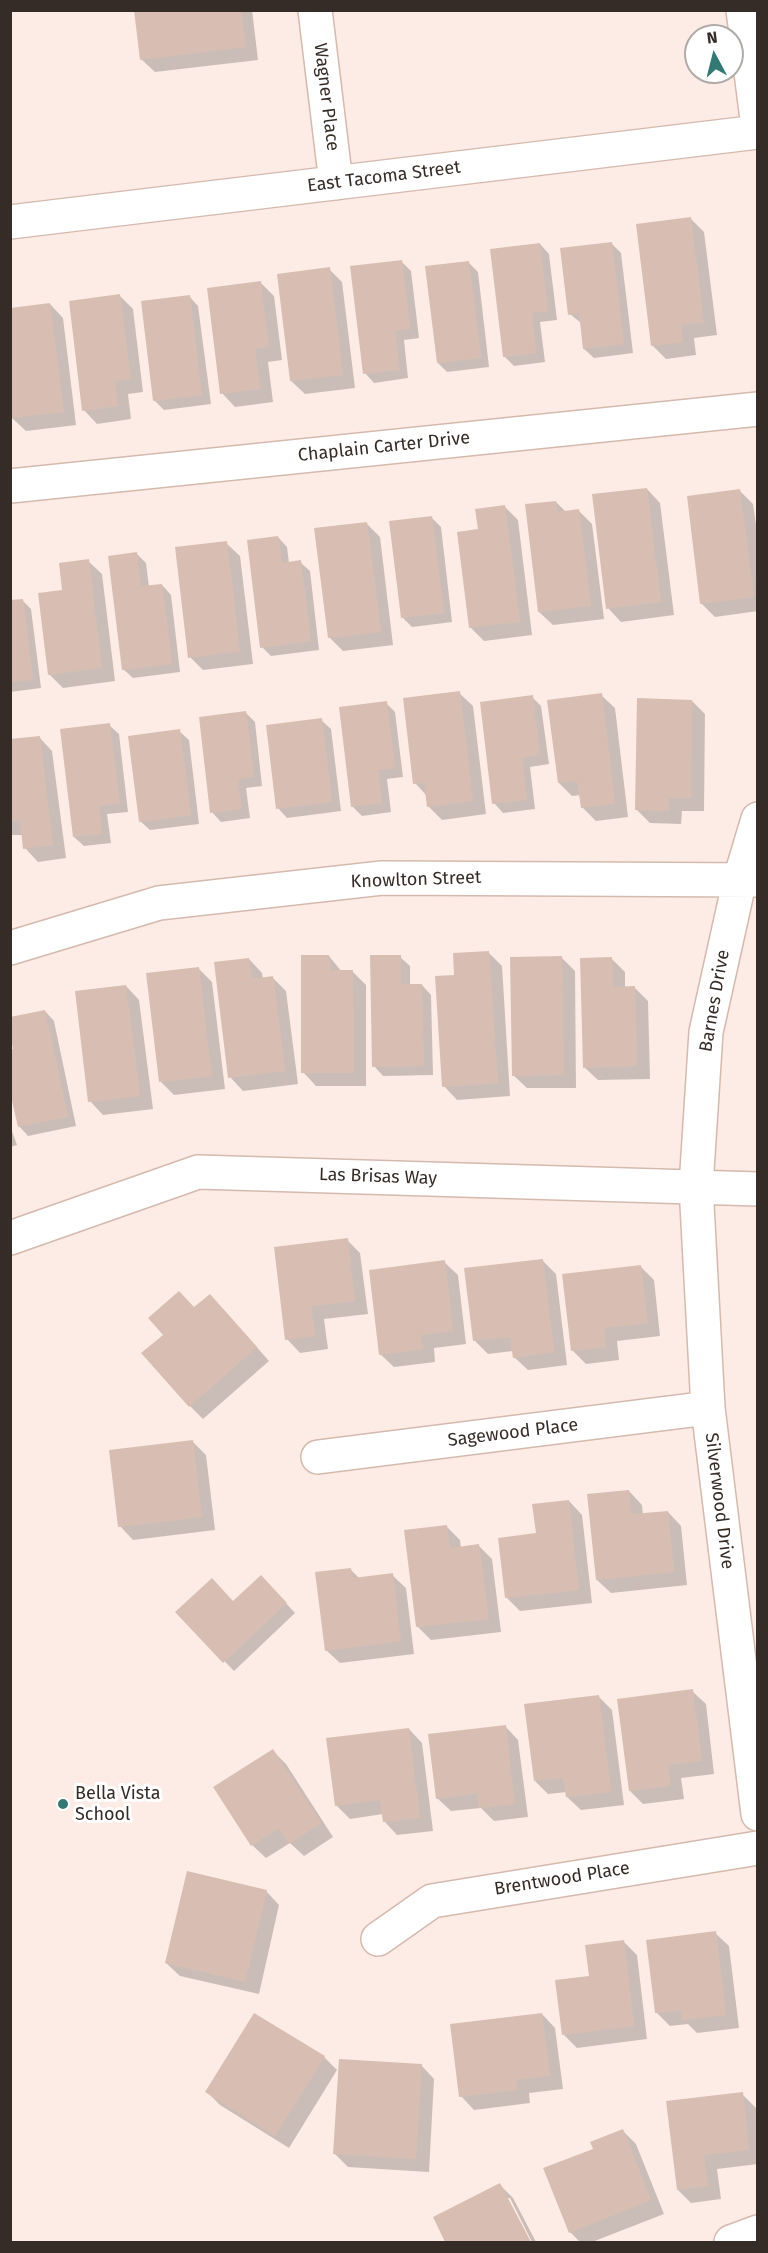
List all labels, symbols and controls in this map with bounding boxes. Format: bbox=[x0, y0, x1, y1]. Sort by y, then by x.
north arrow bbox=[684, 24, 744, 84]
text: N bbox=[706, 28, 718, 48]
street label: Wagner Place bbox=[309, 42, 343, 152]
street label: East Tacoma Street bbox=[306, 157, 462, 197]
street label: Chaplain Carter Drive bbox=[297, 427, 471, 467]
street label: Knowlton Street bbox=[350, 867, 482, 893]
street label: Barnes Drive bbox=[695, 948, 735, 1054]
street label: Las Brisas Way bbox=[319, 1164, 437, 1190]
street label: Sagewood Place bbox=[447, 1414, 579, 1452]
street label: Silverwood Drive bbox=[700, 1432, 738, 1570]
place label: Bella Vista School bbox=[75, 1783, 160, 1826]
marker: Bella Vista School bbox=[56, 1797, 70, 1811]
street label: Brentwood Place bbox=[493, 1858, 631, 1900]

